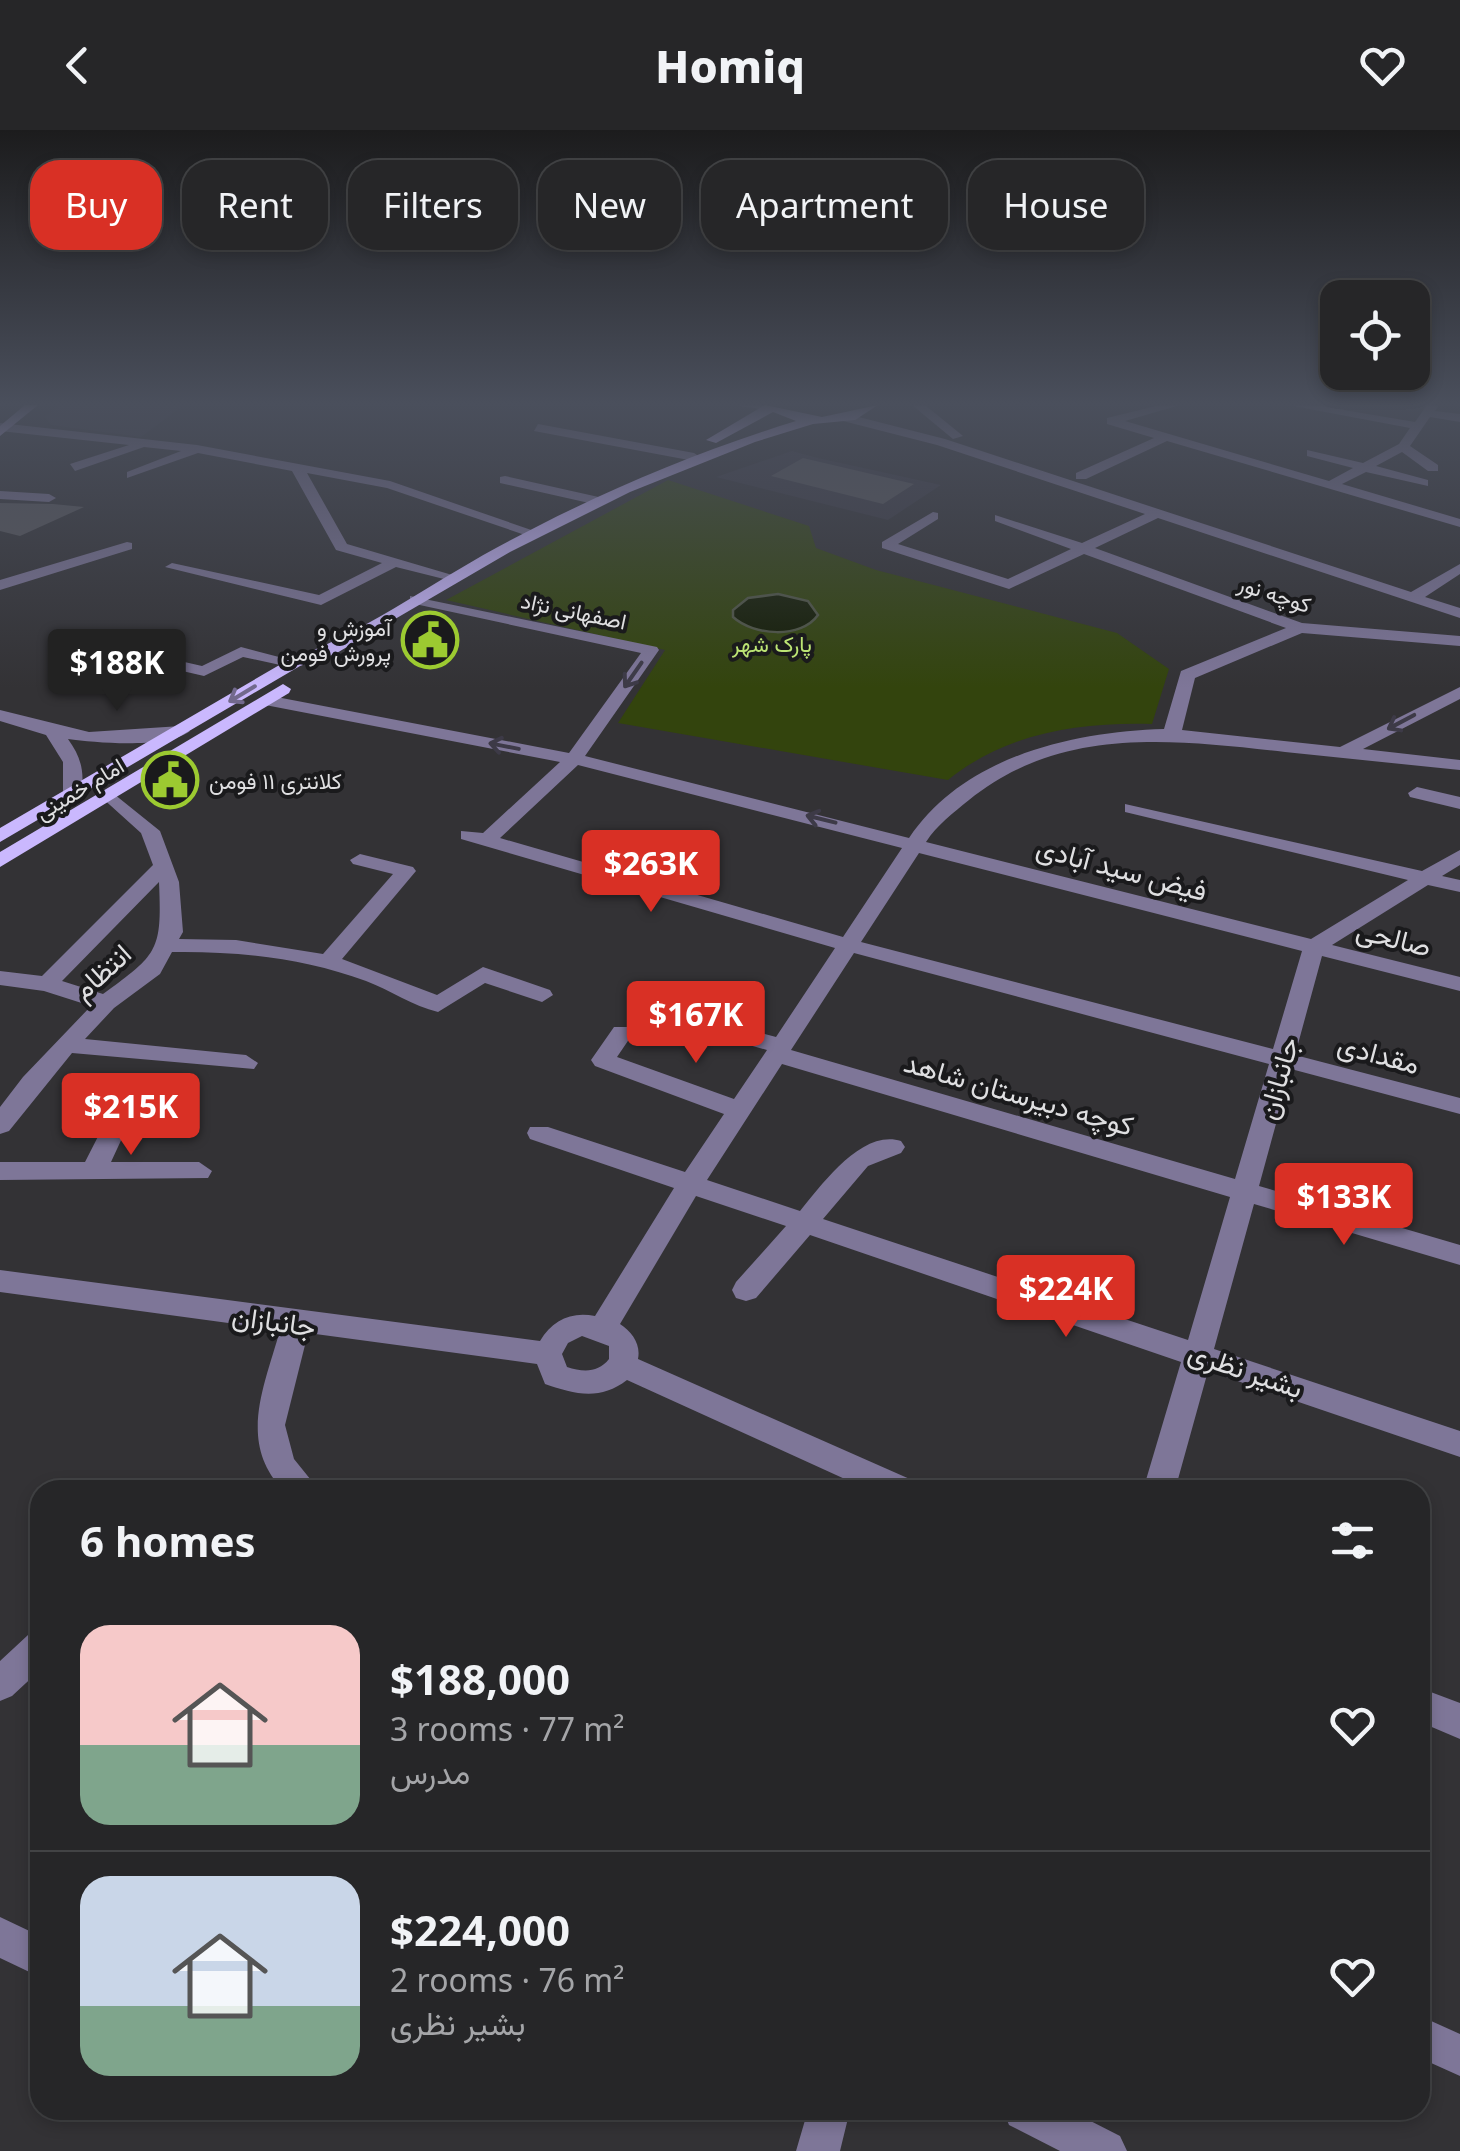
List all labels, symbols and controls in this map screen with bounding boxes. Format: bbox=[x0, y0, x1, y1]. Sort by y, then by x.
text: Homiq bbox=[655, 35, 805, 96]
icon: back bbox=[50, 38, 105, 93]
icon: heart bbox=[1355, 38, 1410, 93]
chip: Buy bbox=[30, 160, 162, 250]
chip: Rent bbox=[182, 160, 328, 250]
chip: Filters bbox=[348, 160, 518, 250]
chip: New bbox=[538, 160, 681, 250]
chip: Apartment bbox=[701, 160, 948, 250]
chip: House bbox=[968, 160, 1144, 250]
map controls bbox=[1320, 280, 1430, 390]
button: locate bbox=[1320, 280, 1430, 390]
street label: کوچه نور bbox=[1233, 567, 1316, 620]
street label: اصفهانی نژاد bbox=[519, 584, 629, 636]
public building icon: آموزش و پرورش فومن bbox=[400, 610, 460, 670]
place label: آموزش و پرورش فومن bbox=[280, 612, 393, 668]
park label: پارک شهر bbox=[731, 628, 812, 659]
pin: $188K bbox=[47, 629, 187, 714]
text: $188K bbox=[70, 640, 164, 683]
one-way arrow bbox=[623, 661, 644, 689]
one-way arrow bbox=[228, 684, 257, 704]
one-way arrow bbox=[1386, 713, 1416, 732]
one-way arrow bbox=[489, 736, 521, 755]
street label: امام خمینی bbox=[29, 750, 129, 827]
public building icon: کلانتری ۱۱ فومن bbox=[140, 750, 200, 810]
place label: کلانتری ۱۱ فومن bbox=[209, 765, 342, 795]
one-way arrow bbox=[806, 809, 837, 828]
street label: فیض سید آبادی bbox=[1032, 827, 1212, 909]
pin: $263K bbox=[581, 830, 721, 915]
text: $263K bbox=[604, 841, 698, 884]
street label: صالحی bbox=[1352, 909, 1436, 965]
street label: انتظام bbox=[63, 934, 139, 1008]
pin: $167K bbox=[626, 981, 766, 1066]
text: $167K bbox=[649, 992, 743, 1035]
street label: مقدادی bbox=[1334, 1024, 1424, 1082]
street label: جانبازان bbox=[1247, 1032, 1307, 1124]
street label: کوچه دبیرستان شاهد bbox=[900, 1042, 1138, 1145]
pin: $215K bbox=[61, 1073, 201, 1158]
text: $215K bbox=[84, 1084, 178, 1127]
pin: $133K bbox=[1274, 1163, 1414, 1248]
text: $133K bbox=[1297, 1174, 1391, 1217]
pin: $224K bbox=[996, 1255, 1136, 1340]
text: $224K bbox=[1019, 1266, 1113, 1309]
street label: جانبازان bbox=[230, 1295, 318, 1345]
street label: بشیر نظری bbox=[1184, 1332, 1308, 1406]
text: 6 homes bbox=[80, 1512, 256, 1569]
icon: filters bbox=[1325, 1513, 1380, 1568]
text: $188,000 bbox=[390, 1650, 570, 1707]
icon: home bbox=[160, 1665, 280, 1785]
icon: heart bbox=[1325, 1698, 1380, 1753]
text: 3 rooms · 77 m² bbox=[390, 1707, 624, 1750]
text: مدرس bbox=[390, 1750, 470, 1793]
text: $224,000 bbox=[390, 1901, 570, 1958]
icon: home bbox=[160, 1916, 280, 2036]
icon: heart bbox=[1325, 1949, 1380, 2004]
text: 2 rooms · 76 m² bbox=[390, 1958, 624, 2001]
text: بشیر نظری bbox=[390, 2001, 526, 2044]

